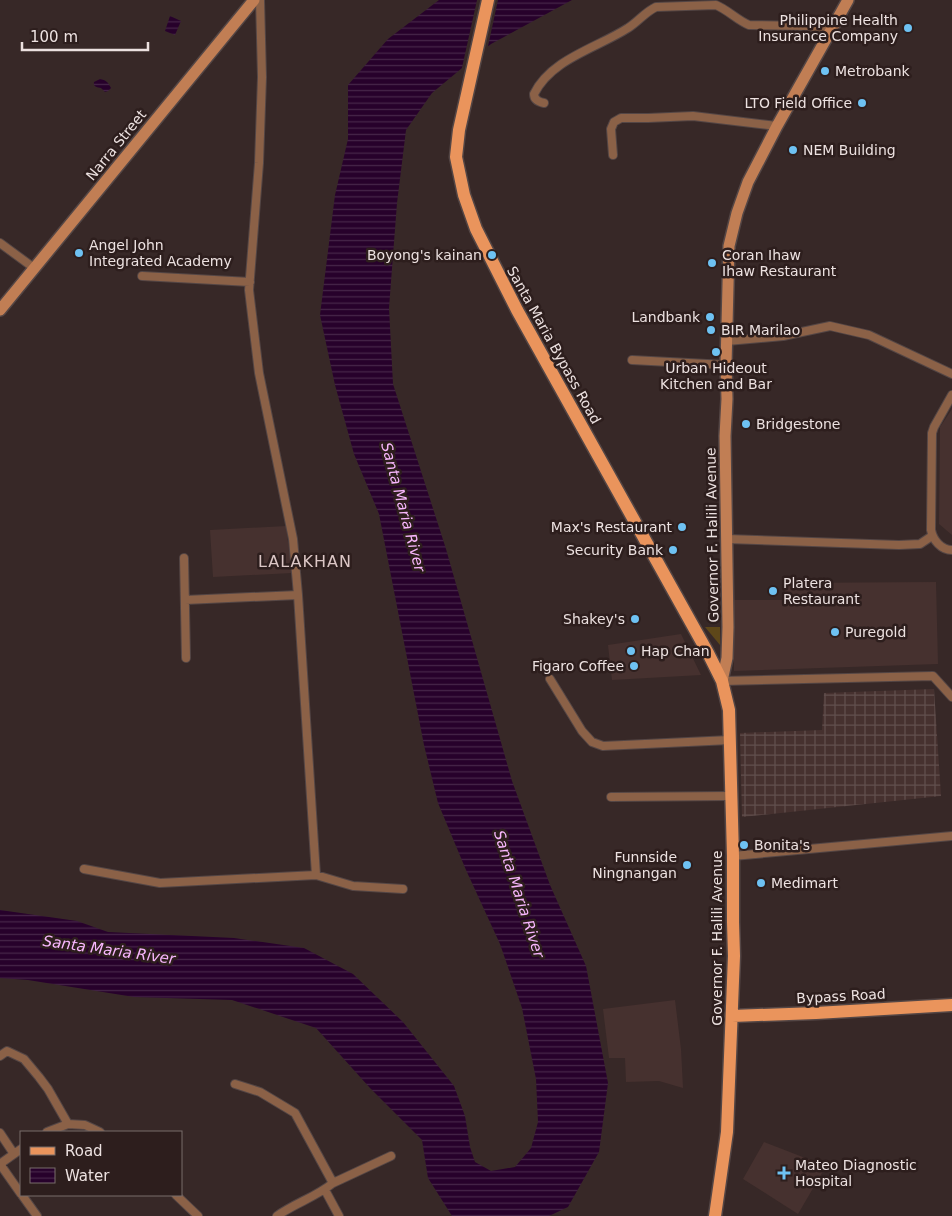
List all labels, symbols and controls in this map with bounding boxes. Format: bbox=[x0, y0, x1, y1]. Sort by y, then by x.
place label: Philippine Health Insurance Company bbox=[758, 12, 898, 44]
scale bar bbox=[22, 20, 149, 52]
marker: Philippine Health Insurance Company bbox=[902, 22, 914, 34]
text: 100 m bbox=[30, 28, 78, 46]
place label: Metrobank bbox=[835, 63, 911, 79]
marker: Metrobank bbox=[819, 65, 831, 77]
place label: LTO Field Office bbox=[744, 95, 852, 111]
marker: LTO Field Office bbox=[856, 97, 868, 109]
street label: Narra Street bbox=[83, 106, 150, 183]
place label: NEM Building bbox=[803, 142, 896, 158]
marker: NEM Building bbox=[787, 144, 799, 156]
place label: Angel John Integrated Academy bbox=[89, 237, 232, 269]
marker: Angel John Integrated Academy bbox=[73, 247, 85, 259]
place label: Boyong's kainan bbox=[367, 247, 482, 263]
place label: Coran Ihaw Ihaw Restaurant bbox=[722, 247, 837, 279]
marker: Boyong's kainan bbox=[486, 249, 498, 261]
marker: Coran Ihaw Ihaw Restaurant bbox=[706, 257, 718, 269]
street label: Santa Maria Bypass Road bbox=[504, 263, 604, 427]
place label: Landbank bbox=[631, 309, 701, 325]
marker: Landbank bbox=[704, 311, 716, 323]
place label: BIR Marilao bbox=[721, 322, 800, 338]
marker: BIR Marilao bbox=[705, 324, 717, 336]
marker: Urban Hideout Kitchen and Bar bbox=[710, 346, 722, 358]
place label: Urban Hideout Kitchen and Bar bbox=[660, 360, 772, 392]
place label: Bridgestone bbox=[756, 416, 840, 432]
marker: Bridgestone bbox=[740, 418, 752, 430]
water label: Santa Maria River bbox=[377, 440, 429, 575]
street label: Governor F. Halili Avenue bbox=[702, 447, 722, 623]
place label: Max's Restaurant bbox=[551, 519, 673, 535]
marker: Max's Restaurant bbox=[676, 521, 688, 533]
place label: Security Bank bbox=[566, 542, 664, 558]
marker: Security Bank bbox=[667, 544, 679, 556]
district label: LALAKHAN bbox=[258, 552, 352, 571]
place label: Platera Restaurant bbox=[783, 575, 860, 607]
marker: Platera Restaurant bbox=[767, 585, 779, 597]
place label: Shakey's bbox=[563, 611, 625, 627]
marker: Shakey's bbox=[629, 613, 641, 625]
place label: Puregold bbox=[845, 624, 906, 640]
marker: Puregold bbox=[829, 626, 841, 638]
place label: Hap Chan bbox=[641, 643, 710, 659]
marker: Hap Chan bbox=[625, 645, 637, 657]
place label: Figaro Coffee bbox=[532, 658, 624, 674]
marker: Figaro Coffee bbox=[628, 660, 640, 672]
water label: Santa Maria River bbox=[490, 828, 548, 961]
place label: Bonita's bbox=[754, 837, 810, 853]
marker: Bonita's bbox=[738, 839, 750, 851]
place label: Funnside Ningnangan bbox=[592, 849, 677, 881]
street label: Governor F. Halili Avenue bbox=[709, 850, 725, 1026]
marker: Funnside Ningnangan bbox=[681, 859, 693, 871]
place label: Medimart bbox=[771, 875, 838, 891]
marker: Medimart bbox=[755, 877, 767, 889]
water label: Santa Maria River bbox=[42, 932, 177, 968]
street label: Bypass Road bbox=[796, 986, 886, 1006]
legend bbox=[20, 1131, 182, 1196]
text: Road bbox=[65, 1142, 103, 1160]
place label: Mateo Diagnostic Hospital bbox=[795, 1157, 917, 1189]
marker: Mateo Diagnostic Hospital bbox=[777, 1166, 791, 1180]
text: Water bbox=[65, 1167, 110, 1185]

